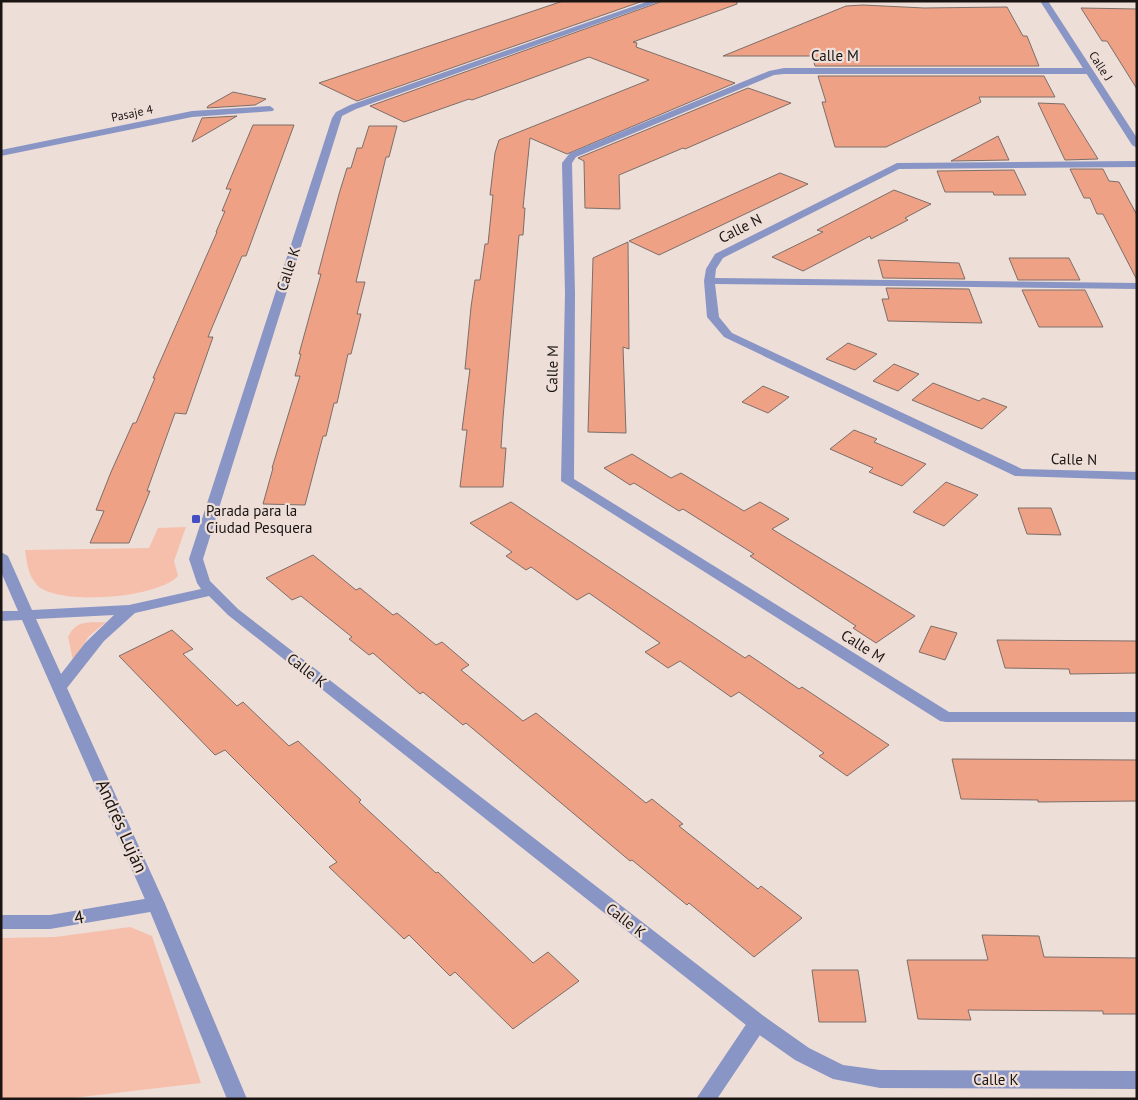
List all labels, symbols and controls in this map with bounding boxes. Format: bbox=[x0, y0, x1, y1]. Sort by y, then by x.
street label: Calle M bbox=[811, 46, 859, 65]
street label: Calle J bbox=[1086, 48, 1116, 84]
street label: Pasaje 4 bbox=[110, 101, 155, 125]
street label: Calle N bbox=[715, 209, 765, 247]
street label: Calle K bbox=[272, 245, 304, 293]
street label: Calle M bbox=[542, 345, 562, 393]
street label: Calle N bbox=[1051, 449, 1097, 469]
place label: Parada para la Ciudad Pesquera bbox=[206, 501, 312, 537]
marker: Parada para la Ciudad Pesquera bbox=[190, 513, 202, 525]
street label: Calle M bbox=[838, 625, 888, 667]
street label: Calle K bbox=[283, 649, 331, 691]
street label: Andrés Luján bbox=[91, 776, 153, 876]
street label: Calle K bbox=[602, 899, 650, 941]
street label: 4 bbox=[72, 905, 86, 929]
street label: Calle K bbox=[973, 1070, 1019, 1089]

